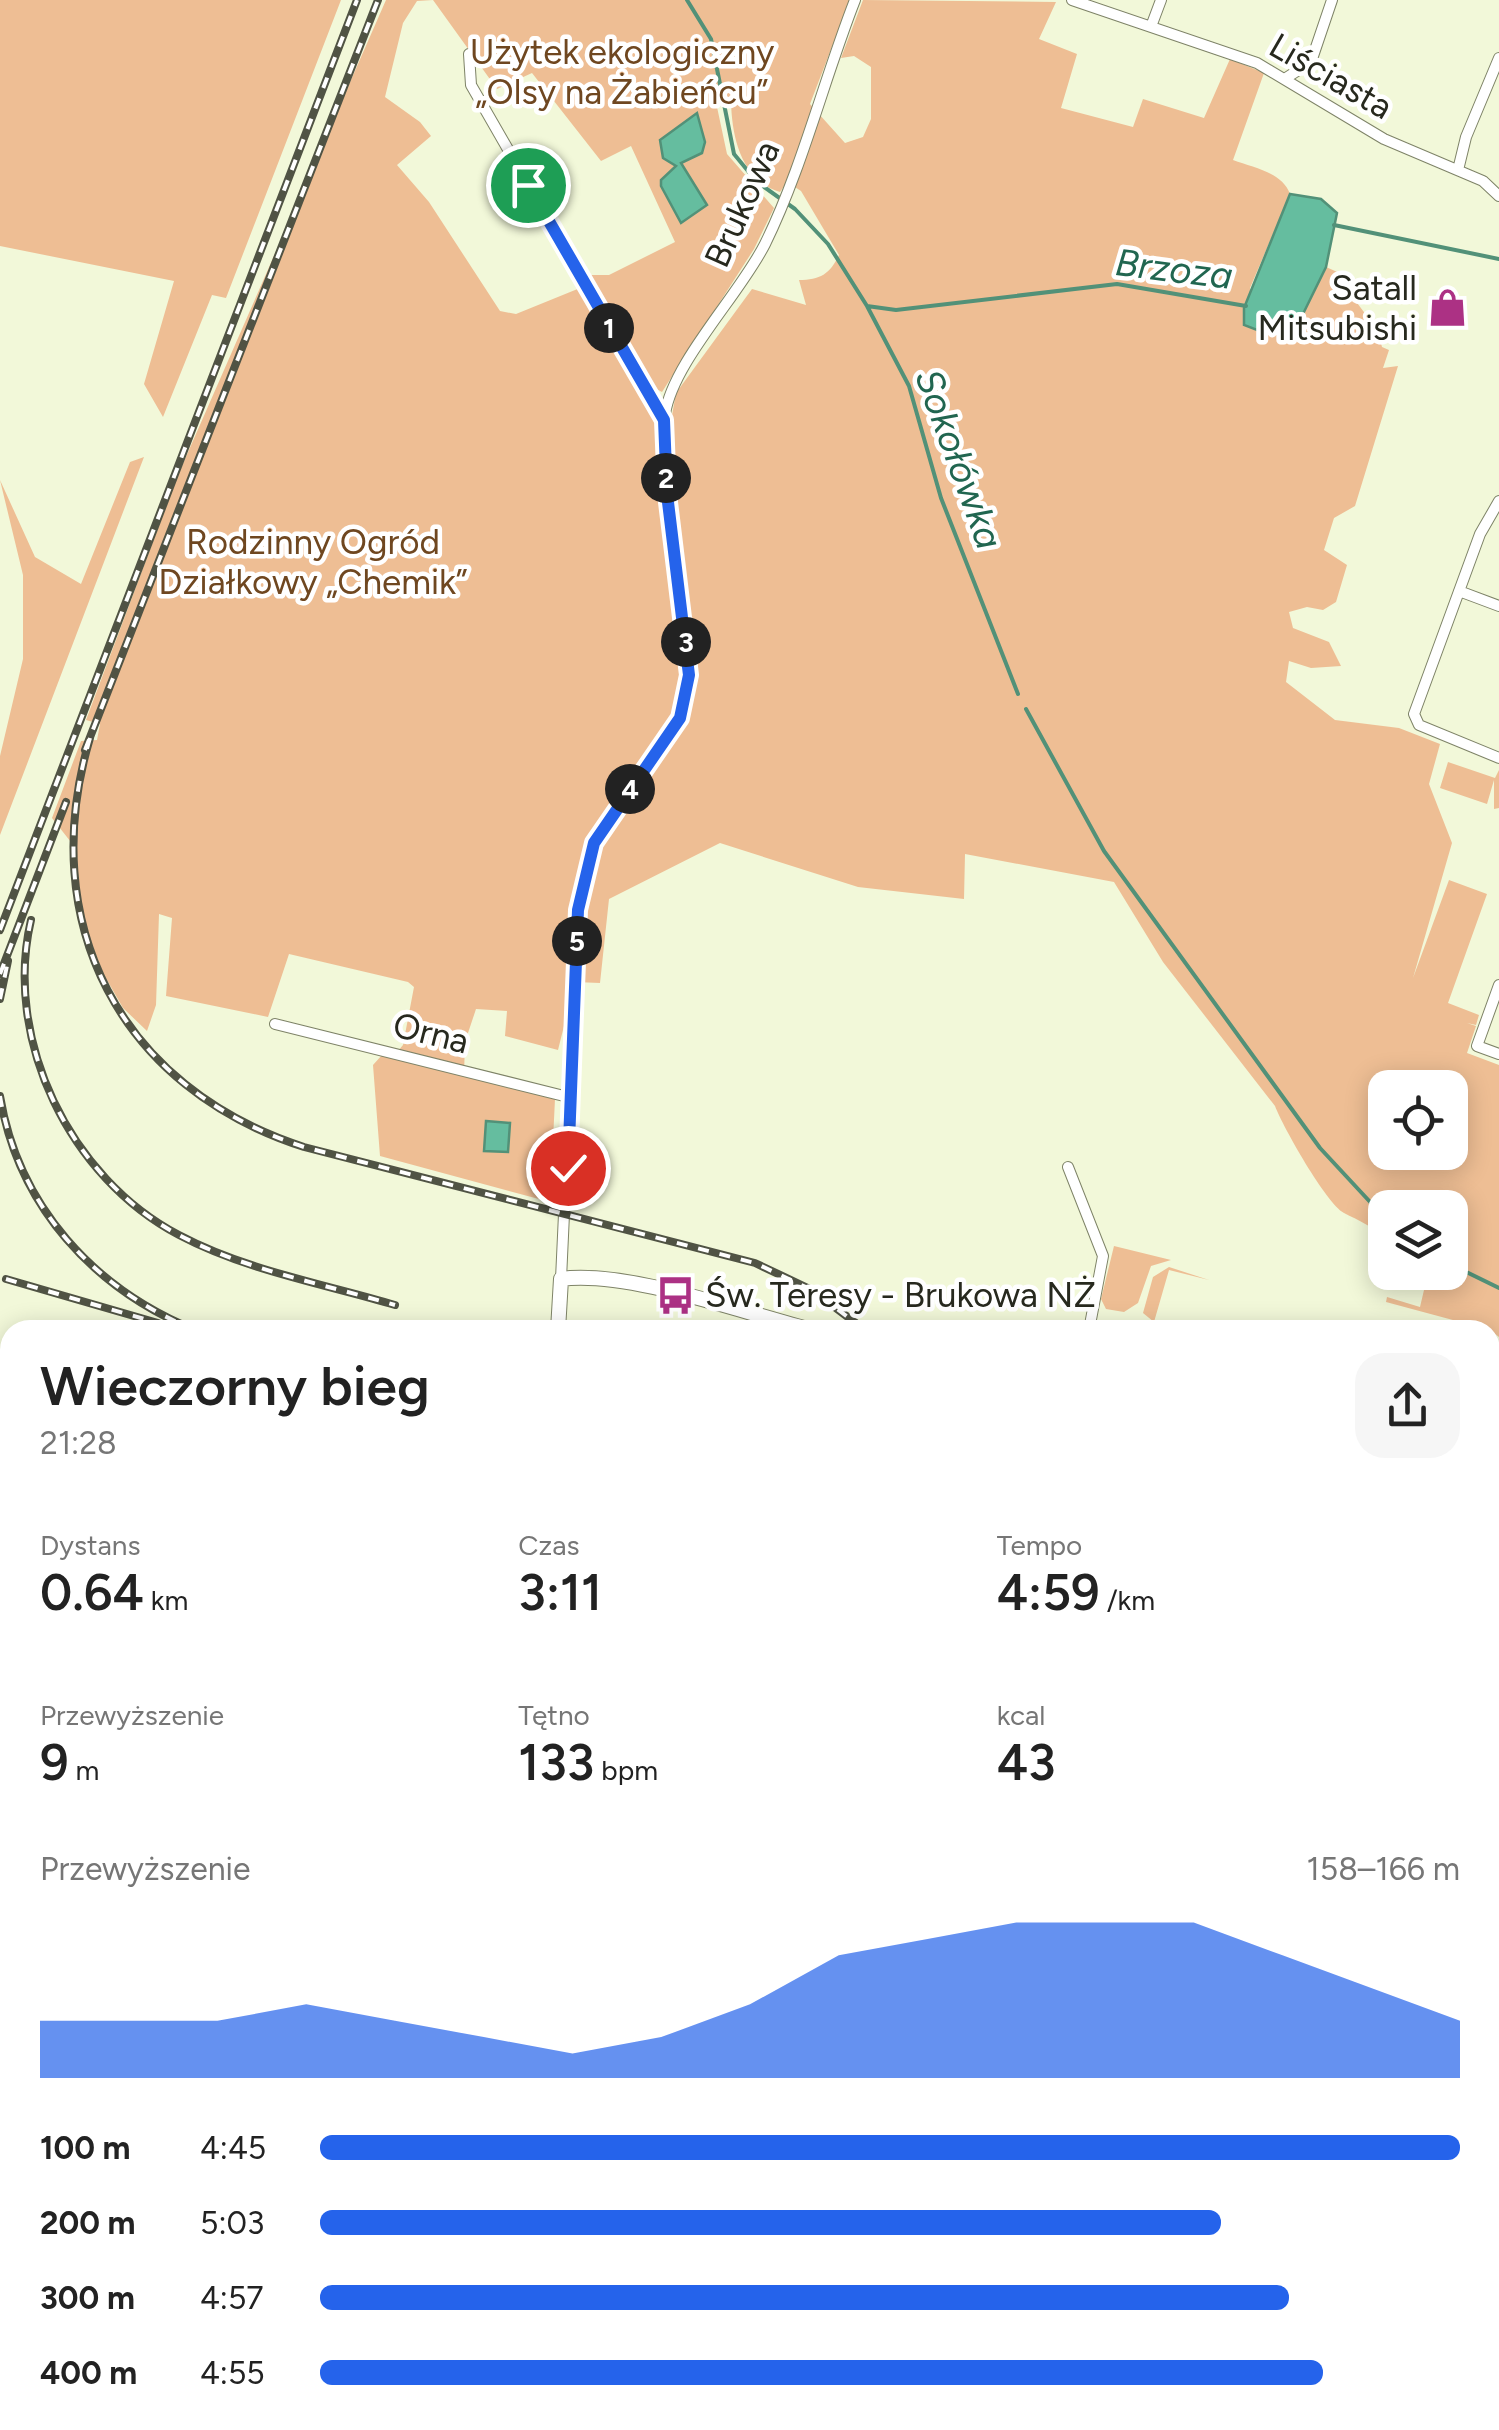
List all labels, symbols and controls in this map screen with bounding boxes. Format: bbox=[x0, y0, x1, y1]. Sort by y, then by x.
street label: Liściasta bbox=[1262, 24, 1400, 128]
park label: Użytek ekologiczny „Olsy na Żabieńcu” bbox=[470, 31, 775, 113]
street label: Brukowa bbox=[696, 134, 788, 274]
pin bbox=[486, 143, 571, 228]
icon: arrive bbox=[501, 158, 556, 213]
water label: Brzoza bbox=[1113, 239, 1235, 299]
place label: Satall Mitsubishi bbox=[1258, 267, 1417, 349]
shop icon: Satall Mitsubishi bbox=[1426, 287, 1468, 329]
pin: 1 bbox=[584, 303, 634, 353]
text: 1 bbox=[603, 311, 615, 345]
water label: Sokołówka bbox=[905, 363, 1013, 555]
pin: 2 bbox=[641, 453, 691, 503]
text: 2 bbox=[658, 461, 674, 495]
park label: Rodzinny Ogród Działkowy „Chemik” bbox=[158, 521, 468, 603]
pin: 3 bbox=[661, 617, 711, 667]
text: 3 bbox=[678, 625, 694, 659]
pin: 4 bbox=[605, 764, 655, 814]
text: 4 bbox=[621, 772, 639, 806]
pin: 5 bbox=[552, 916, 602, 966]
text: 5 bbox=[569, 924, 585, 958]
street label: Orna bbox=[389, 1003, 473, 1063]
map controls bbox=[1368, 1070, 1468, 1290]
button: locate bbox=[1368, 1070, 1468, 1170]
pin bbox=[526, 1126, 611, 1211]
icon: check bbox=[541, 1141, 596, 1196]
button: layers bbox=[1368, 1190, 1468, 1290]
bus stop icon: Św. Teresy - Brukowa NŻ bbox=[654, 1274, 696, 1316]
place label: Św. Teresy - Brukowa NŻ bbox=[705, 1274, 1096, 1316]
text: Wieczorny bieg bbox=[40, 1353, 430, 1419]
button: share bbox=[1355, 1353, 1460, 1458]
text: 21:28 bbox=[40, 1424, 117, 1462]
text: Dystans bbox=[40, 1528, 141, 1562]
text: Czas bbox=[518, 1528, 580, 1562]
text: Tempo bbox=[997, 1528, 1082, 1562]
text: 0.64 bbox=[40, 1562, 144, 1623]
text: 3:11 bbox=[518, 1562, 602, 1623]
text: 4:59 bbox=[997, 1562, 1100, 1623]
text: km bbox=[144, 1583, 188, 1617]
text: /km bbox=[1100, 1583, 1155, 1617]
text: Przewyższenie bbox=[40, 1698, 224, 1732]
text: Tętno bbox=[518, 1698, 590, 1732]
text: kcal bbox=[997, 1698, 1046, 1732]
text: 9 bbox=[40, 1732, 69, 1793]
text: 133 bbox=[518, 1732, 594, 1793]
text: 43 bbox=[997, 1732, 1056, 1793]
text: m bbox=[69, 1753, 99, 1787]
text: bpm bbox=[594, 1753, 658, 1787]
text: Przewyższenie bbox=[40, 1850, 250, 1888]
text: 158–166 m bbox=[1307, 1850, 1460, 1888]
text: 100 m bbox=[40, 2129, 131, 2167]
text: 4:45 bbox=[200, 2129, 266, 2167]
text: 200 m bbox=[40, 2204, 136, 2242]
text: 5:03 bbox=[200, 2204, 264, 2242]
text: 300 m bbox=[40, 2279, 135, 2317]
text: 4:57 bbox=[200, 2279, 264, 2317]
text: 400 m bbox=[40, 2354, 137, 2392]
text: 4:55 bbox=[200, 2354, 265, 2392]

